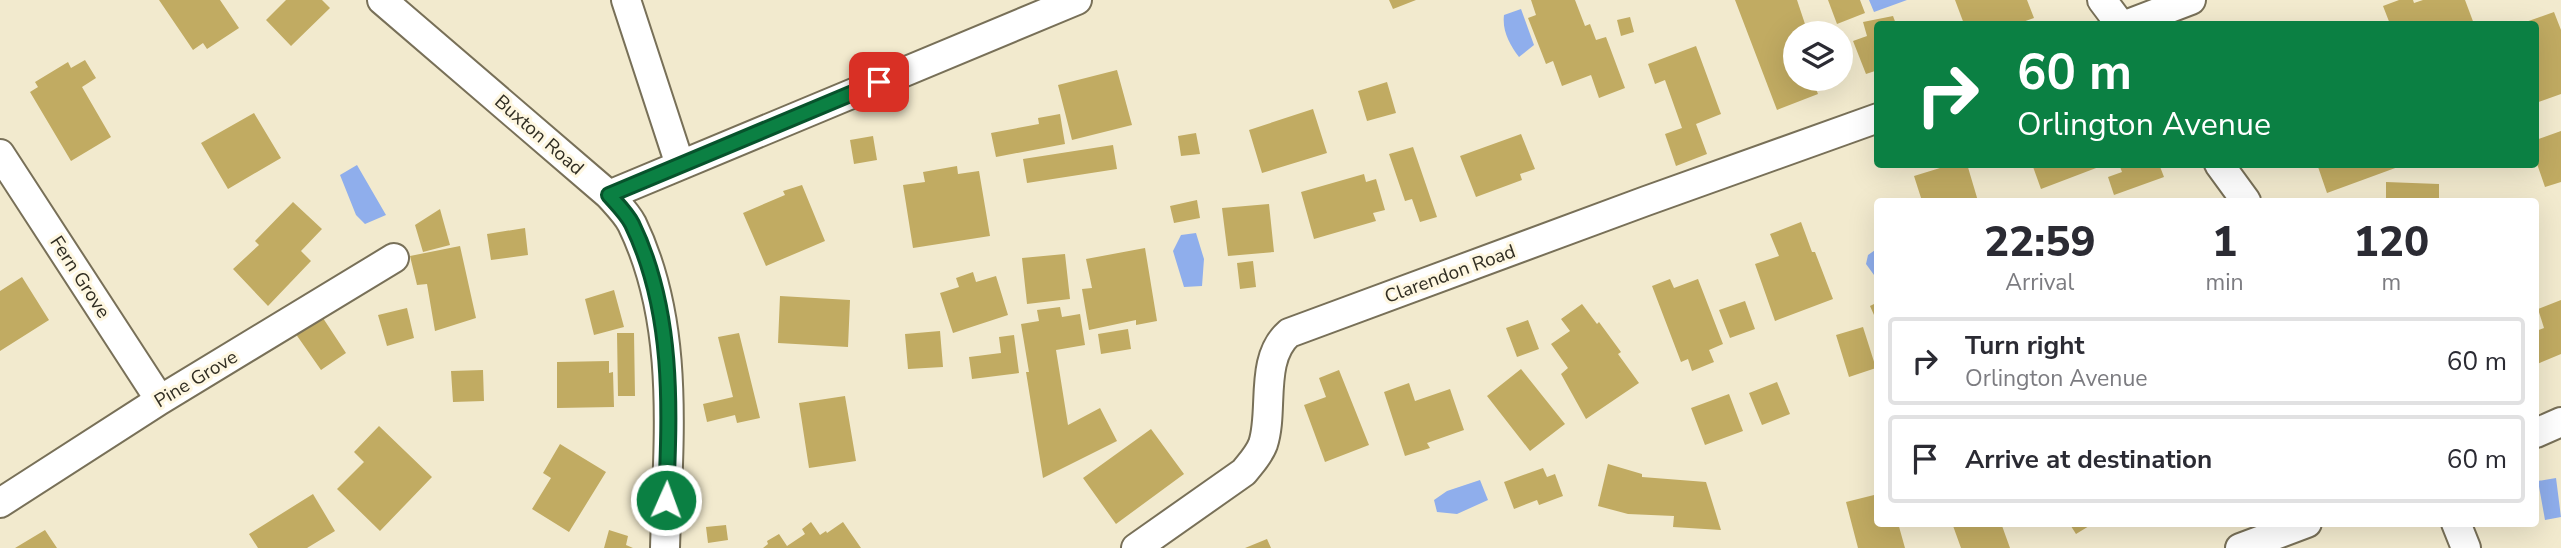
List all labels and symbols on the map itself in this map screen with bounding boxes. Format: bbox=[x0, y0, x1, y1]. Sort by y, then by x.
pin bbox=[849, 52, 909, 112]
street label: Buxton Road bbox=[489, 89, 589, 181]
street label: Fern Grove bbox=[44, 231, 116, 323]
street label: Clarendon Road bbox=[1381, 238, 1519, 310]
street label: Pine Grove bbox=[149, 344, 243, 414]
position arrow bbox=[629, 463, 703, 537]

